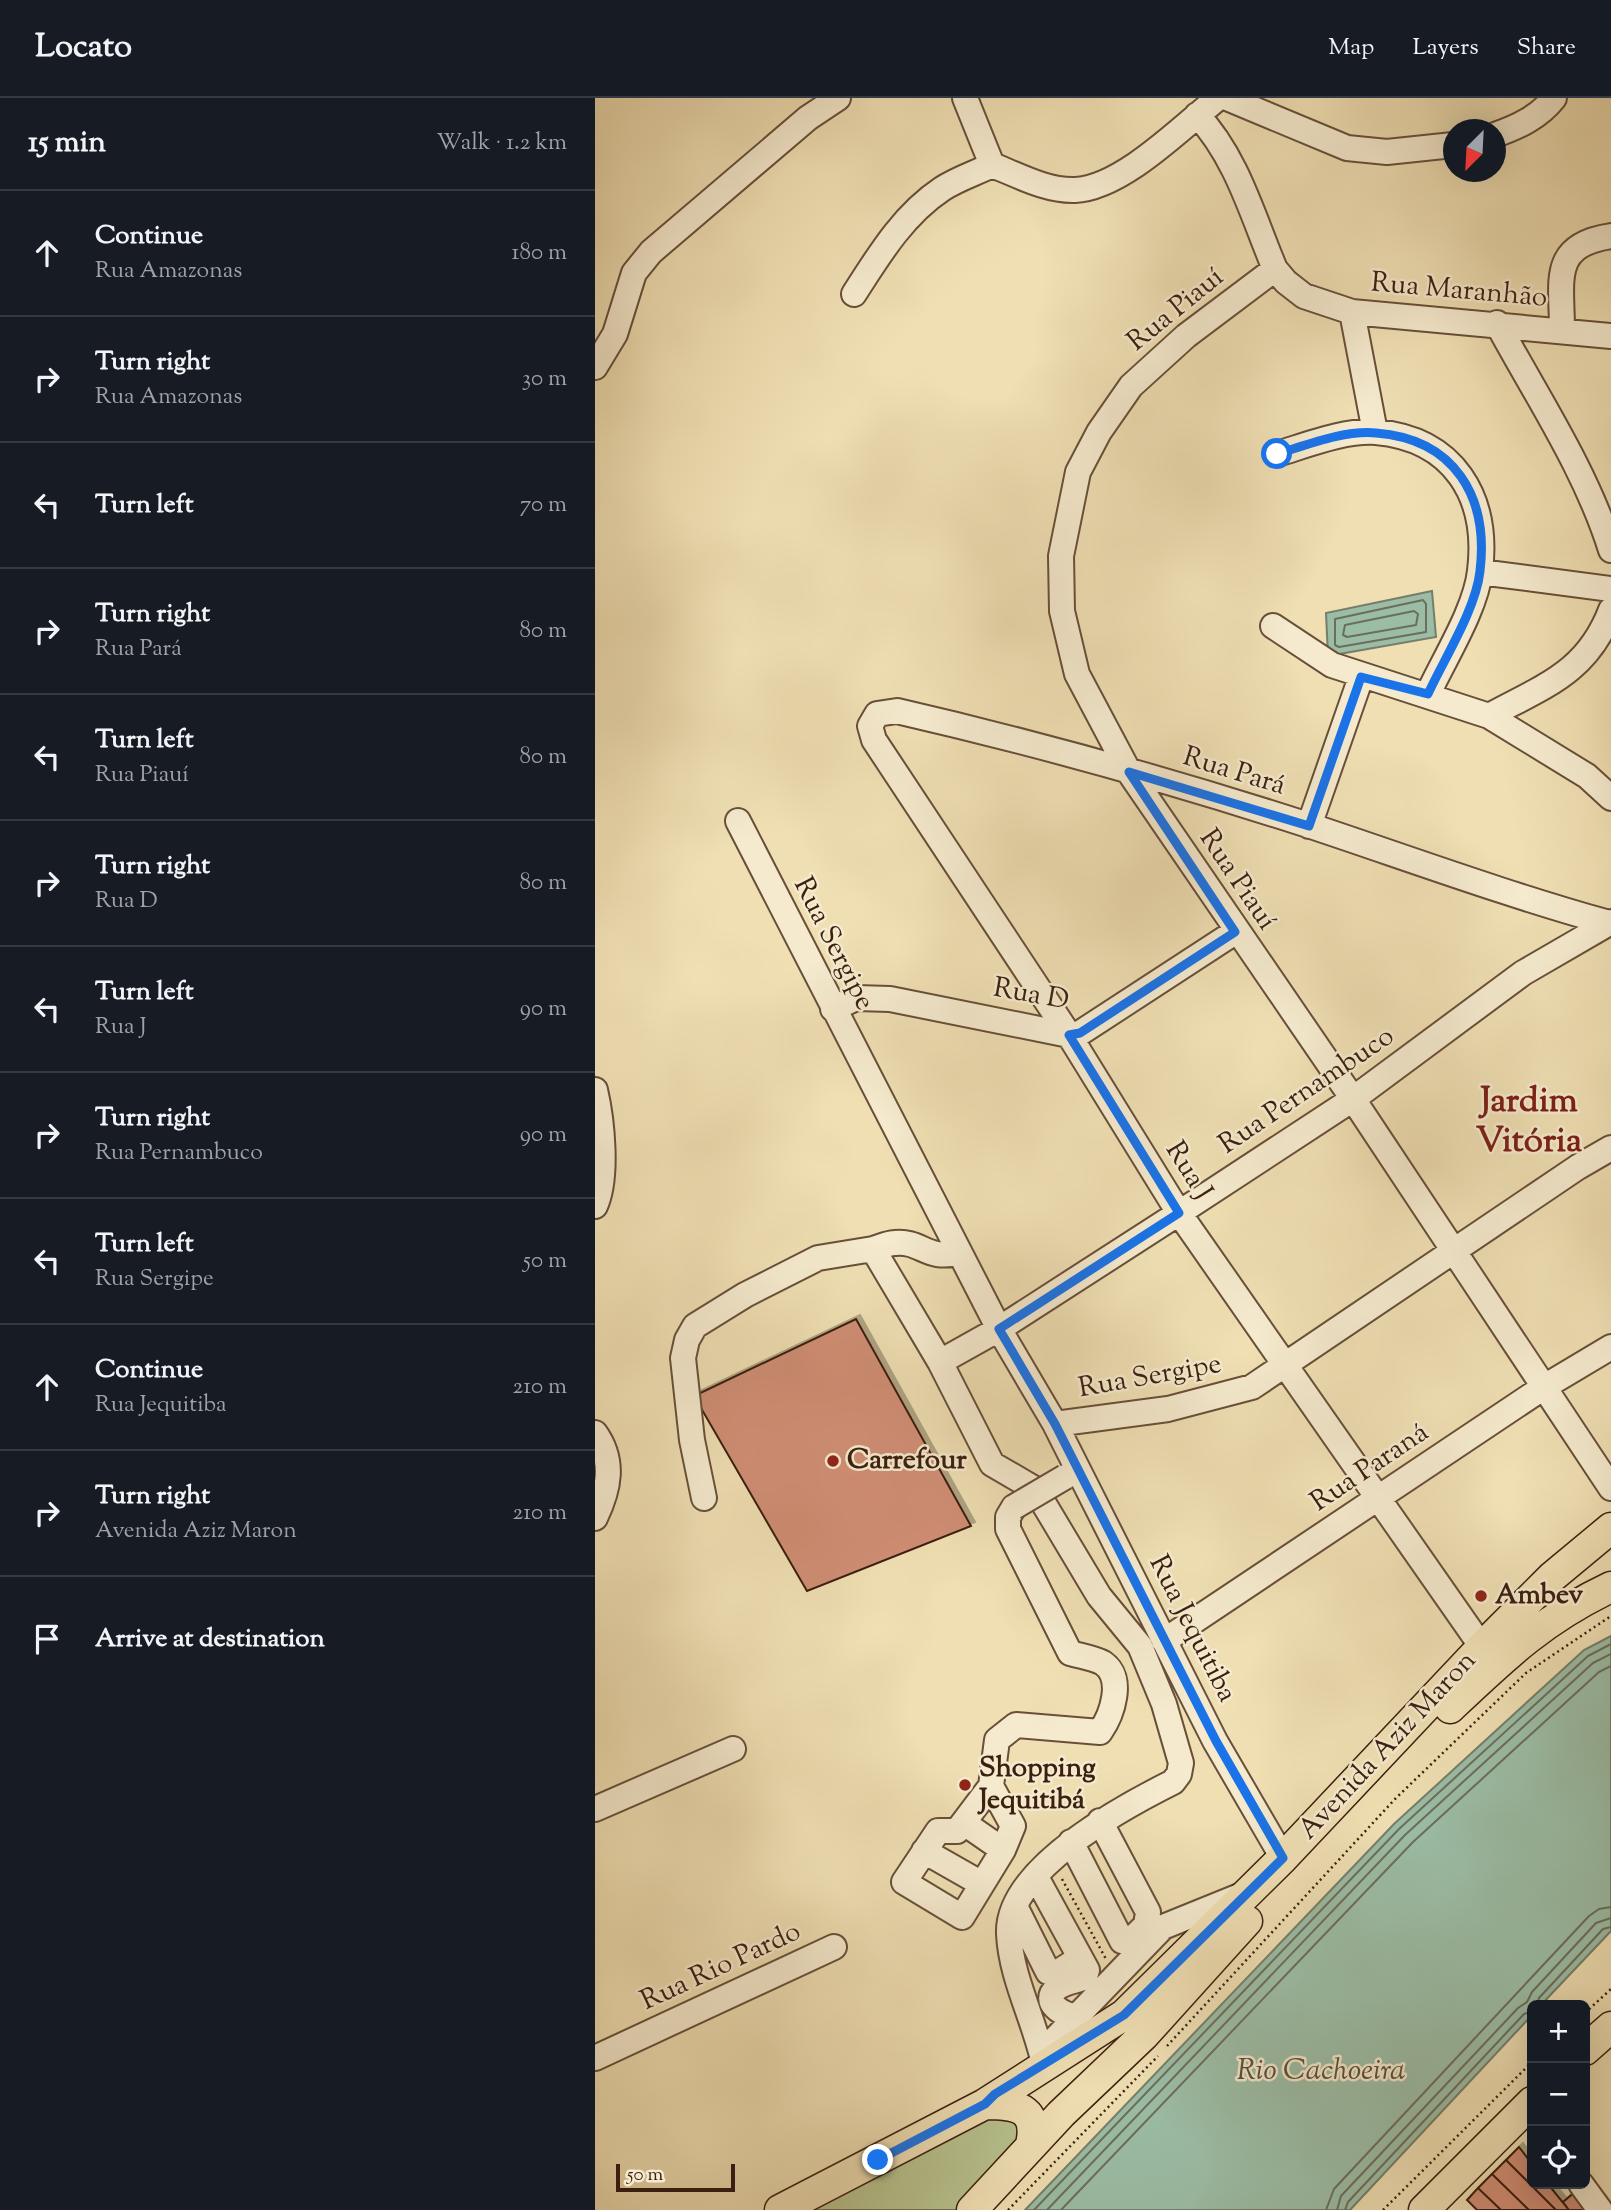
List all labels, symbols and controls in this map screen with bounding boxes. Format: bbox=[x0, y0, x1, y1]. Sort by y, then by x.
text: Locato bbox=[35, 24, 132, 72]
text: Map bbox=[1328, 31, 1374, 65]
text: Layers bbox=[1412, 31, 1479, 65]
text: Share bbox=[1517, 31, 1576, 65]
north arrow bbox=[1443, 119, 1506, 182]
text: 15 min bbox=[28, 122, 106, 165]
text: Walk · 1.2 km bbox=[437, 127, 567, 160]
text: Continue bbox=[95, 218, 203, 255]
icon: ahead bbox=[28, 234, 66, 272]
text: 180 m bbox=[512, 237, 567, 270]
text: Rua Amazonas bbox=[95, 255, 242, 288]
street label: Rua Piauí bbox=[1119, 258, 1233, 361]
street label: Rua Maranhão bbox=[1369, 263, 1549, 319]
text: Turn right bbox=[95, 344, 210, 381]
icon: right bbox=[28, 360, 66, 398]
text: 30 m bbox=[522, 363, 567, 396]
text: Rua Amazonas bbox=[95, 381, 242, 414]
route start bbox=[1261, 438, 1292, 469]
icon: left bbox=[28, 486, 66, 524]
text: Turn left bbox=[95, 487, 194, 524]
text: 70 m bbox=[520, 489, 567, 522]
text: Turn right bbox=[95, 596, 210, 633]
icon: right bbox=[28, 612, 66, 650]
text: 80 m bbox=[519, 615, 567, 648]
text: Rua Pará bbox=[95, 633, 182, 666]
text: Turn left bbox=[95, 722, 194, 759]
street label: Rua Pará bbox=[1178, 737, 1290, 807]
icon: left bbox=[28, 738, 66, 776]
text: 80 m bbox=[519, 741, 567, 774]
text: Rua Piauí bbox=[95, 759, 189, 792]
street label: Rua Piauí bbox=[1188, 821, 1286, 939]
text: Turn right bbox=[95, 848, 210, 885]
icon: right bbox=[28, 864, 66, 902]
text: 80 m bbox=[519, 867, 567, 900]
street label: Rua Sergipe bbox=[782, 871, 884, 1017]
text: Rua D bbox=[95, 885, 158, 918]
street label: Rua D bbox=[990, 969, 1072, 1021]
text: Turn left bbox=[95, 974, 194, 1011]
icon: left bbox=[28, 990, 66, 1028]
text: 90 m bbox=[520, 993, 567, 1026]
text: Rua J bbox=[95, 1011, 146, 1044]
street label: Rua Pernambuco bbox=[1211, 1017, 1403, 1165]
district label: Jardim Vitória bbox=[1476, 1077, 1582, 1168]
text: Turn right bbox=[95, 1100, 210, 1137]
icon: right bbox=[28, 1116, 66, 1154]
text: 90 m bbox=[520, 1119, 567, 1152]
street label: Rua J bbox=[1154, 1134, 1222, 1208]
text: Rua Pernambuco bbox=[95, 1137, 263, 1170]
text: Turn left bbox=[95, 1226, 194, 1263]
icon: left bbox=[28, 1242, 66, 1280]
text: 50 m bbox=[523, 1245, 567, 1278]
text: Rua Sergipe bbox=[95, 1263, 214, 1296]
street label: Rua Sergipe bbox=[1075, 1345, 1225, 1409]
text: Continue bbox=[95, 1352, 203, 1389]
icon: ahead bbox=[28, 1368, 66, 1406]
text: 210 m bbox=[513, 1371, 567, 1404]
text: Rua Jequitiba bbox=[95, 1389, 227, 1422]
street label: Rua Paraná bbox=[1303, 1414, 1437, 1522]
place label: Carrefour bbox=[847, 1441, 967, 1481]
marker: Carrefour bbox=[825, 1453, 841, 1469]
text: Turn right bbox=[95, 1478, 210, 1515]
icon: right bbox=[28, 1494, 66, 1532]
text: 210 m bbox=[513, 1497, 567, 1530]
text: Avenida Aziz Maron bbox=[95, 1515, 297, 1548]
street label: Rua Jequitiba bbox=[1138, 1549, 1246, 1710]
place label: Ambev bbox=[1495, 1576, 1584, 1616]
marker: Ambev bbox=[1473, 1588, 1489, 1604]
icon: arrive bbox=[28, 1620, 66, 1658]
text: Arrive at destination bbox=[95, 1621, 325, 1658]
street label: Avenida Aziz Maron bbox=[1290, 1643, 1486, 1849]
place label: Shopping Jequitibá bbox=[977, 1749, 1096, 1821]
marker: Shopping Jequitibá bbox=[957, 1777, 973, 1793]
street label: Rua Rio Pardo bbox=[634, 1912, 808, 2022]
map controls bbox=[1527, 2000, 1590, 2189]
button: + bbox=[1527, 2000, 1590, 2063]
water label: Rio Cachoeira bbox=[1237, 2050, 1405, 2093]
button: − bbox=[1527, 2063, 1590, 2126]
button: locate bbox=[1527, 2126, 1590, 2189]
route end bbox=[862, 2144, 893, 2175]
scale bar bbox=[616, 2161, 735, 2193]
text: 50 m bbox=[627, 2162, 663, 2189]

